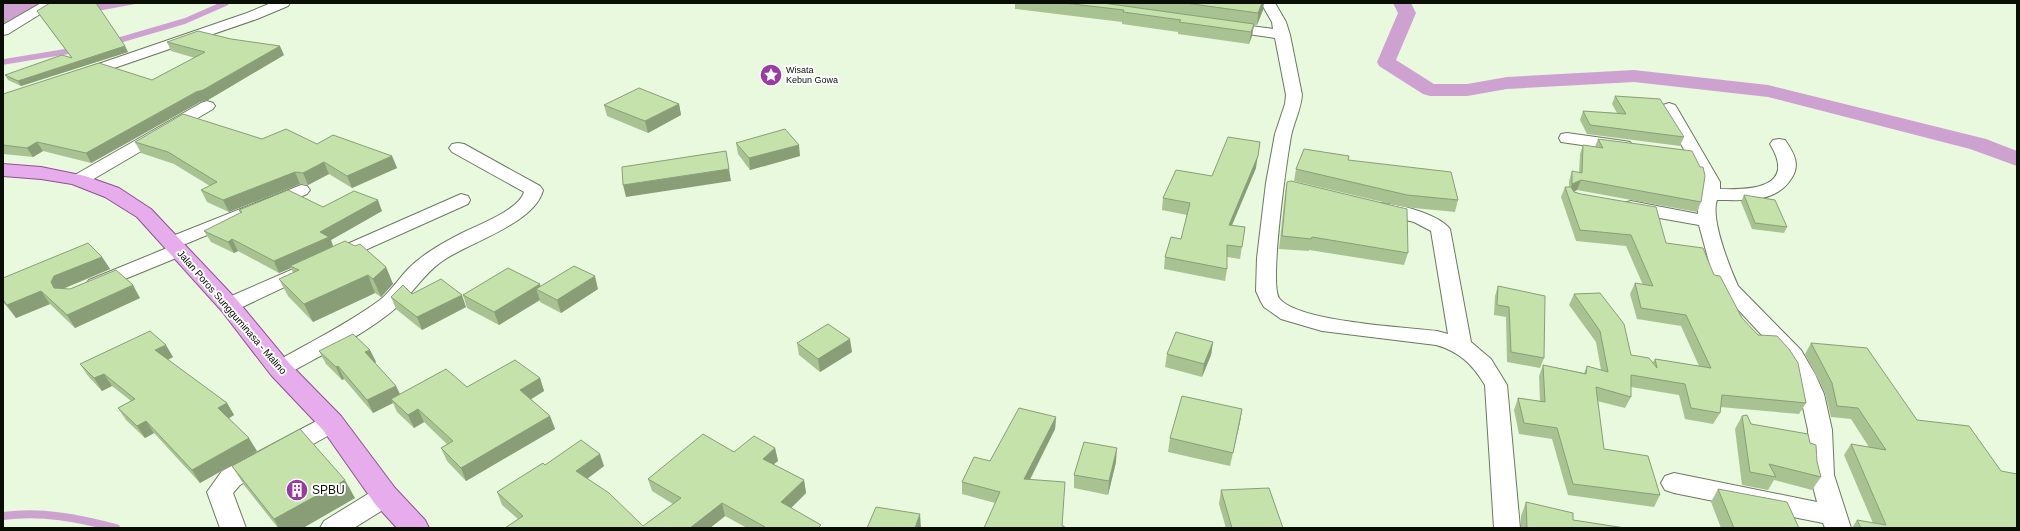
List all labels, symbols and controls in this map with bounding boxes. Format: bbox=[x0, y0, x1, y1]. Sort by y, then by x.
place icon: Wisata Kebun Gowa bbox=[758, 62, 784, 88]
place label: Wisata Kebun Gowa bbox=[786, 65, 838, 85]
street label: Jalan Poros Sungguminasa - Malino bbox=[175, 248, 289, 377]
building icon: SPBU bbox=[284, 477, 310, 503]
place label: SPBU bbox=[312, 483, 345, 497]

